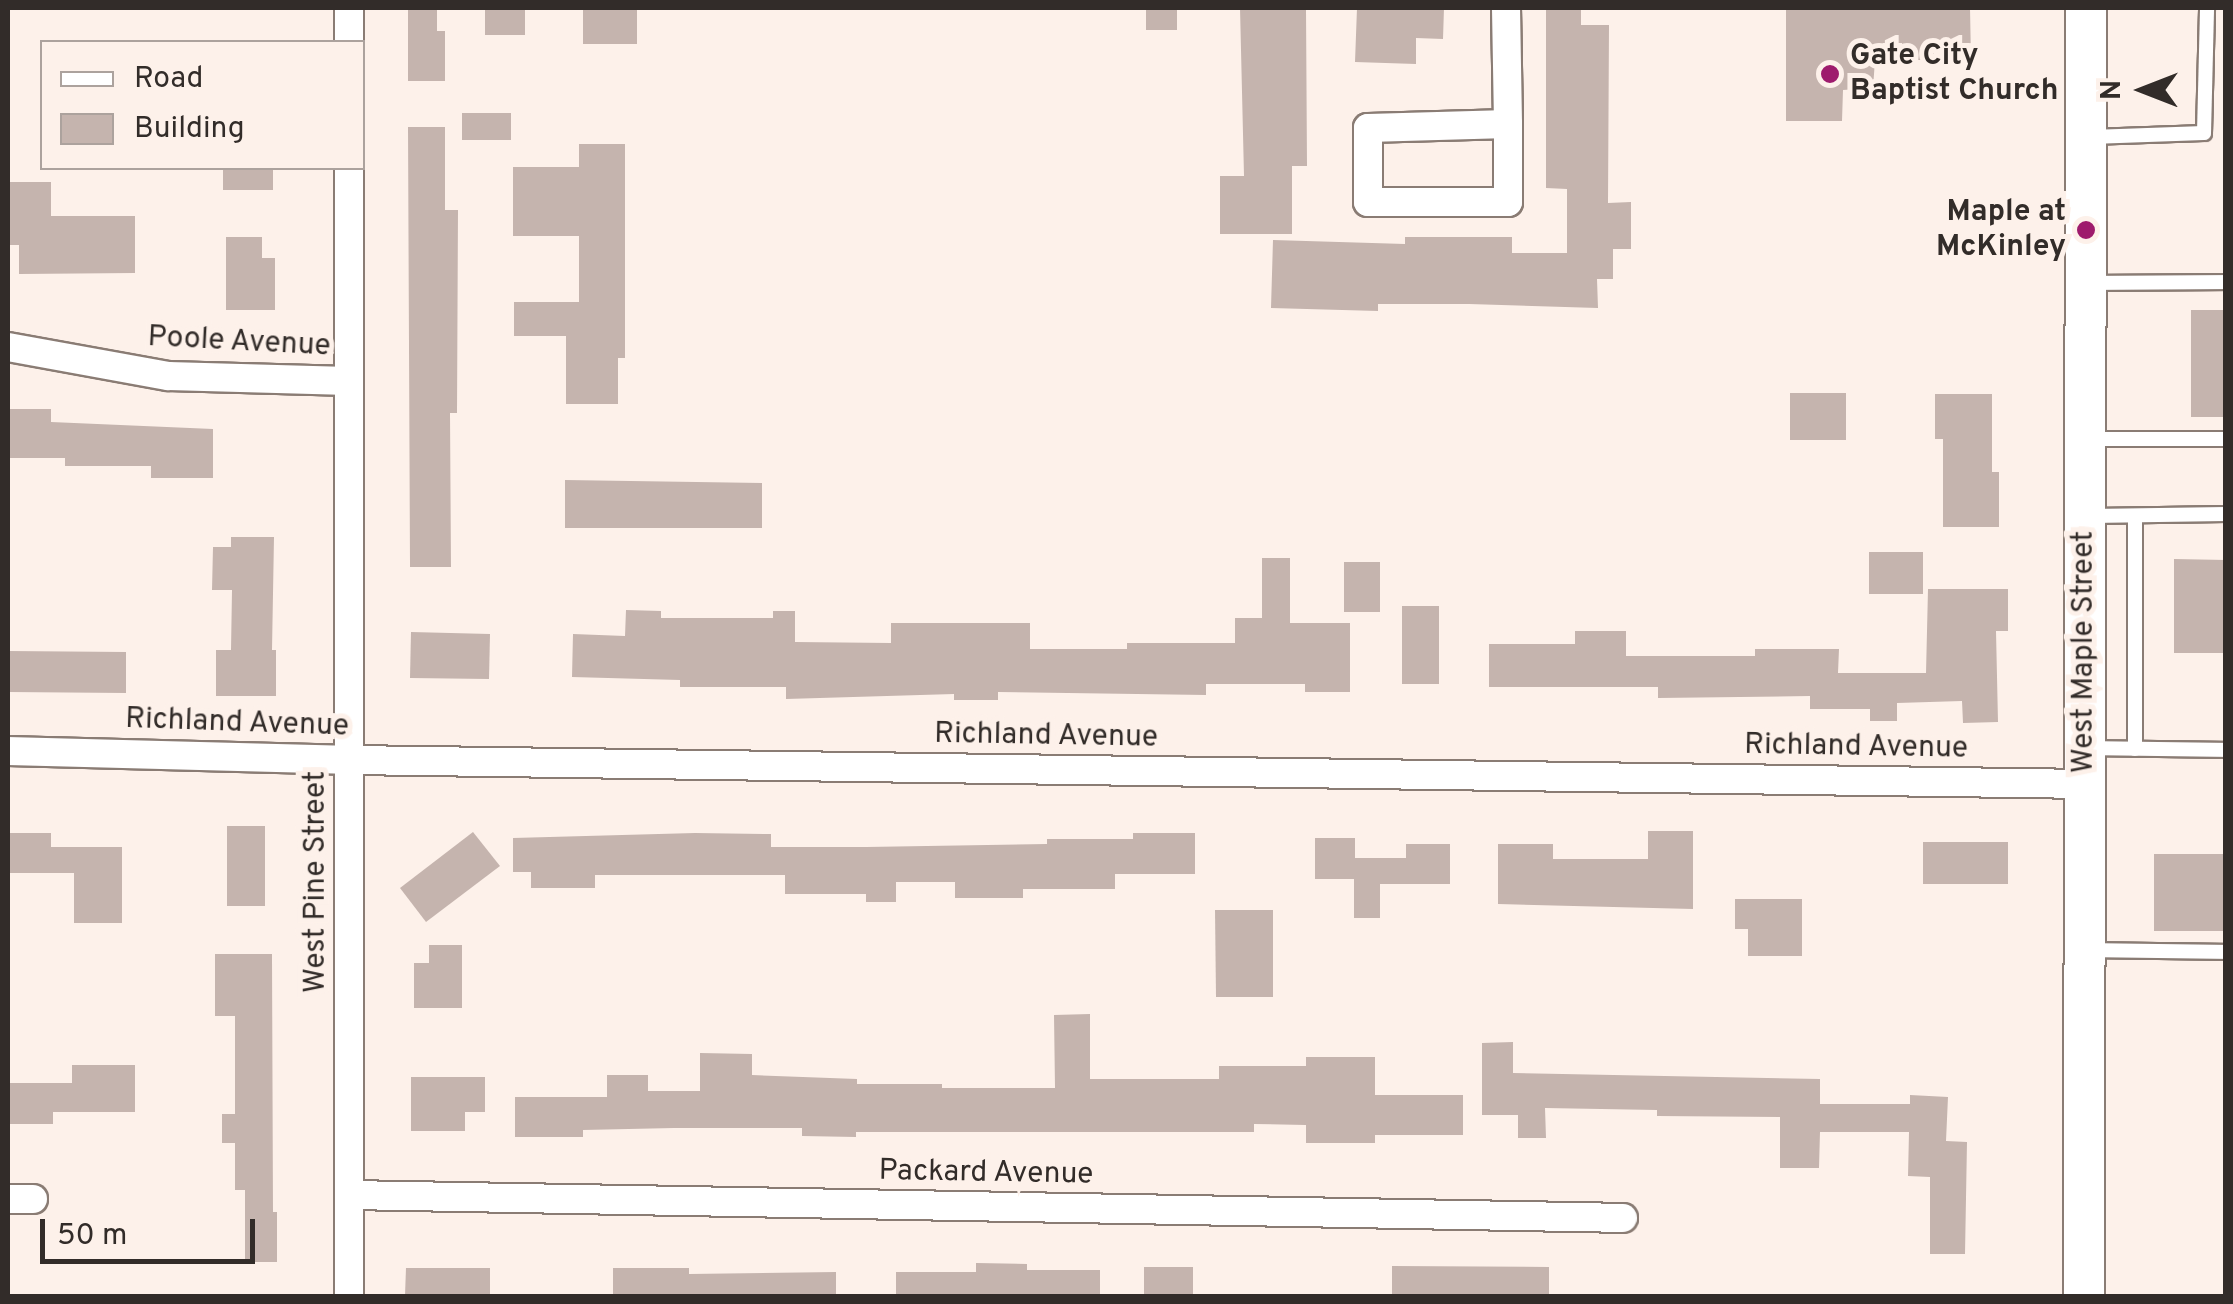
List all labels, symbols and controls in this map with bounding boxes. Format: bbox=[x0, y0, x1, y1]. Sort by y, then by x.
place label: Gate City Baptist Church bbox=[1850, 39, 2059, 110]
legend bbox=[40, 40, 365, 170]
north arrow bbox=[2093, 40, 2193, 140]
text: Road bbox=[134, 61, 203, 98]
marker: Gate City Baptist Church bbox=[1819, 63, 1841, 85]
text: N bbox=[2095, 80, 2131, 100]
text: Building bbox=[134, 111, 245, 148]
place label: Maple at McKinley bbox=[1936, 195, 2066, 266]
marker: Maple at McKinley bbox=[2075, 219, 2097, 241]
street label: Poole Avenue bbox=[146, 320, 332, 366]
street label: West Maple Street bbox=[2067, 531, 2103, 773]
street label: Richland Avenue bbox=[124, 702, 350, 746]
street label: Richland Avenue bbox=[933, 717, 1159, 757]
street label: Richland Avenue bbox=[1743, 728, 1969, 768]
street label: West Pine Street bbox=[299, 771, 335, 993]
street label: Packard Avenue bbox=[878, 1154, 1094, 1194]
scale bar bbox=[45, 1199, 260, 1261]
text: 50 m bbox=[57, 1218, 127, 1255]

